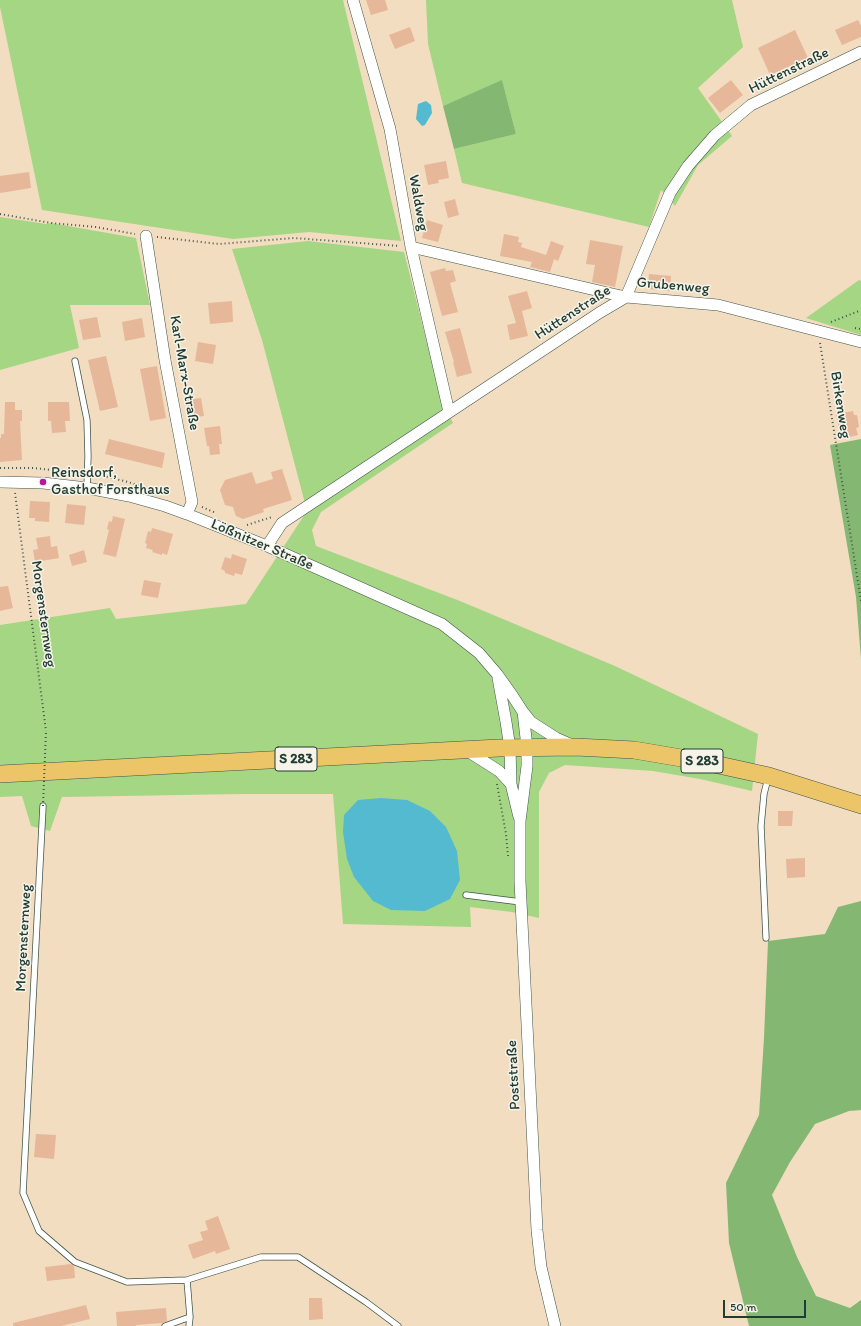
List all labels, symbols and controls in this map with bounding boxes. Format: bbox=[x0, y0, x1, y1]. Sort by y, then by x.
street label: Hüttenstraße bbox=[746, 44, 832, 98]
street label: Waldweg bbox=[404, 173, 432, 233]
street label: Grubenweg bbox=[636, 274, 710, 298]
street label: Hüttenstraße bbox=[532, 282, 614, 344]
street label: Karl-Marx-Straße bbox=[165, 314, 203, 432]
street label: Birkenweg bbox=[826, 370, 854, 440]
place label: Reinsdorf, Gasthof Forsthaus bbox=[51, 464, 170, 499]
marker: Reinsdorf, Gasthof Forsthaus bbox=[38, 477, 48, 487]
street label: Lößnitzer Straße bbox=[208, 515, 316, 575]
street label: Morgensternweg bbox=[27, 559, 59, 669]
road number: S 283 bbox=[275, 747, 317, 771]
road number: S 283 bbox=[681, 749, 723, 773]
street label: Morgensternweg bbox=[12, 884, 36, 992]
street label: Poststraße bbox=[503, 1040, 525, 1110]
scale bar bbox=[725, 1292, 808, 1318]
text: 50 m bbox=[730, 1300, 756, 1314]

